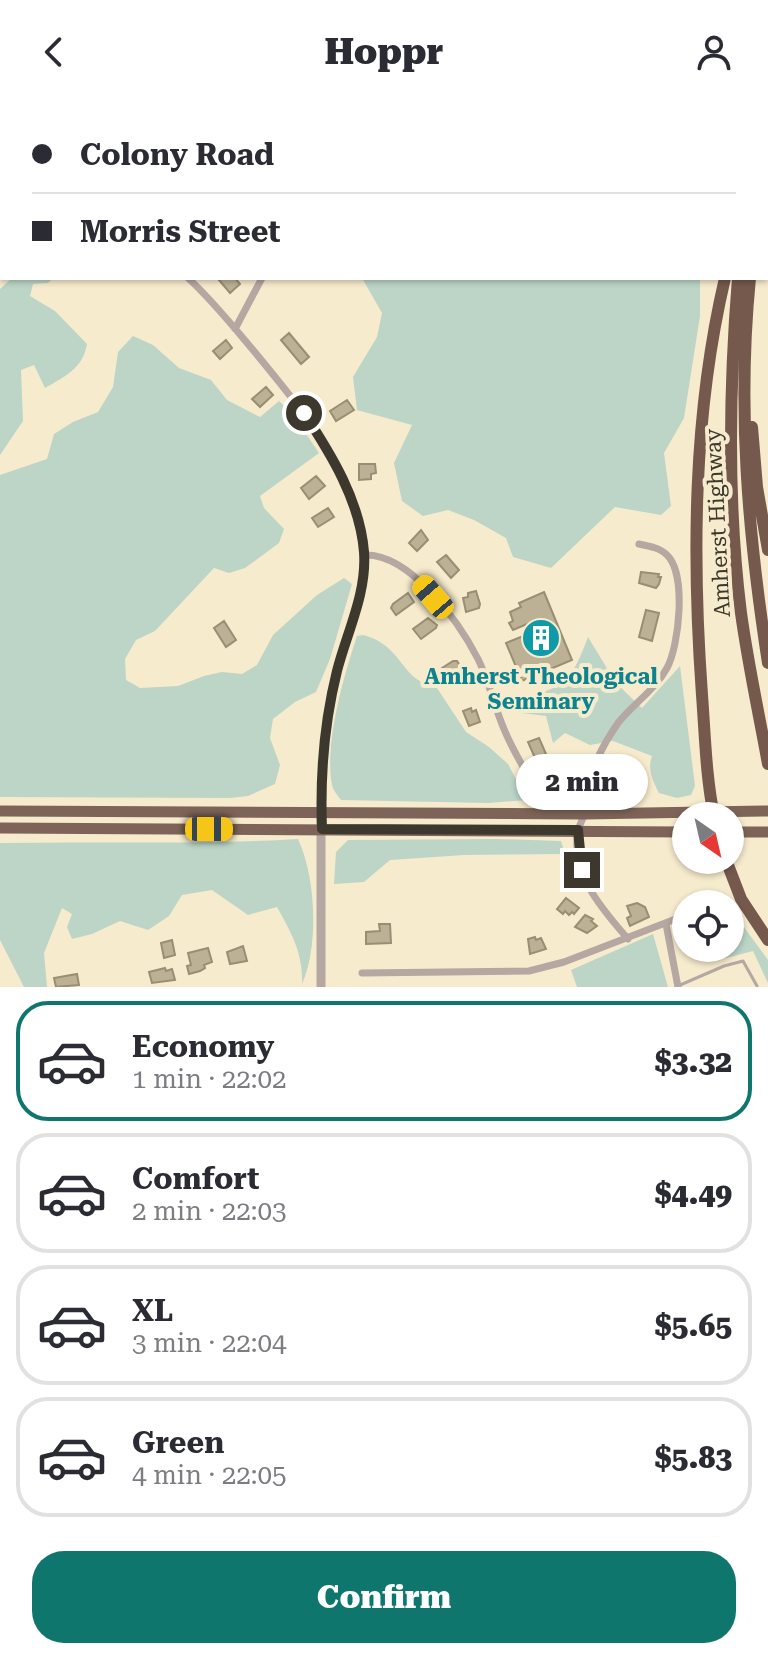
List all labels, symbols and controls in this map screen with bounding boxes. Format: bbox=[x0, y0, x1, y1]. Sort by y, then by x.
icon: back bbox=[32, 30, 76, 74]
icon: person bbox=[692, 30, 736, 74]
text: Hoppr bbox=[325, 31, 443, 73]
text: Colony Road bbox=[80, 137, 274, 172]
text: Morris Street bbox=[80, 214, 281, 249]
route start bbox=[286, 395, 322, 431]
street label: Amherst Highway bbox=[700, 428, 735, 618]
car bbox=[408, 571, 458, 623]
building icon: Amherst Theological Seminary bbox=[520, 617, 562, 659]
place label: Amherst Theological Seminary bbox=[424, 664, 658, 714]
callout: 2 min bbox=[516, 754, 648, 810]
text: 2 min bbox=[545, 767, 619, 797]
north arrow bbox=[672, 802, 744, 874]
map controls bbox=[672, 802, 744, 962]
car bbox=[185, 817, 233, 841]
route end bbox=[564, 852, 600, 888]
button: locate bbox=[672, 890, 744, 962]
icon: car bbox=[36, 1025, 108, 1097]
text: Economy bbox=[132, 1029, 274, 1064]
text: $3.32 bbox=[655, 1044, 732, 1079]
text: 1 min · 22:02 bbox=[132, 1064, 287, 1094]
icon: car bbox=[36, 1157, 108, 1229]
text: Comfort bbox=[132, 1161, 259, 1196]
text: $4.49 bbox=[655, 1176, 732, 1211]
text: 2 min · 22:03 bbox=[132, 1196, 287, 1226]
icon: car bbox=[36, 1289, 108, 1361]
text: XL bbox=[132, 1293, 173, 1328]
text: $5.65 bbox=[655, 1308, 732, 1343]
text: 3 min · 22:04 bbox=[132, 1328, 287, 1358]
icon: car bbox=[36, 1421, 108, 1493]
text: Green bbox=[132, 1425, 224, 1460]
text: $5.83 bbox=[655, 1440, 732, 1475]
text: 4 min · 22:05 bbox=[132, 1460, 287, 1490]
button: Confirm bbox=[32, 1551, 736, 1643]

